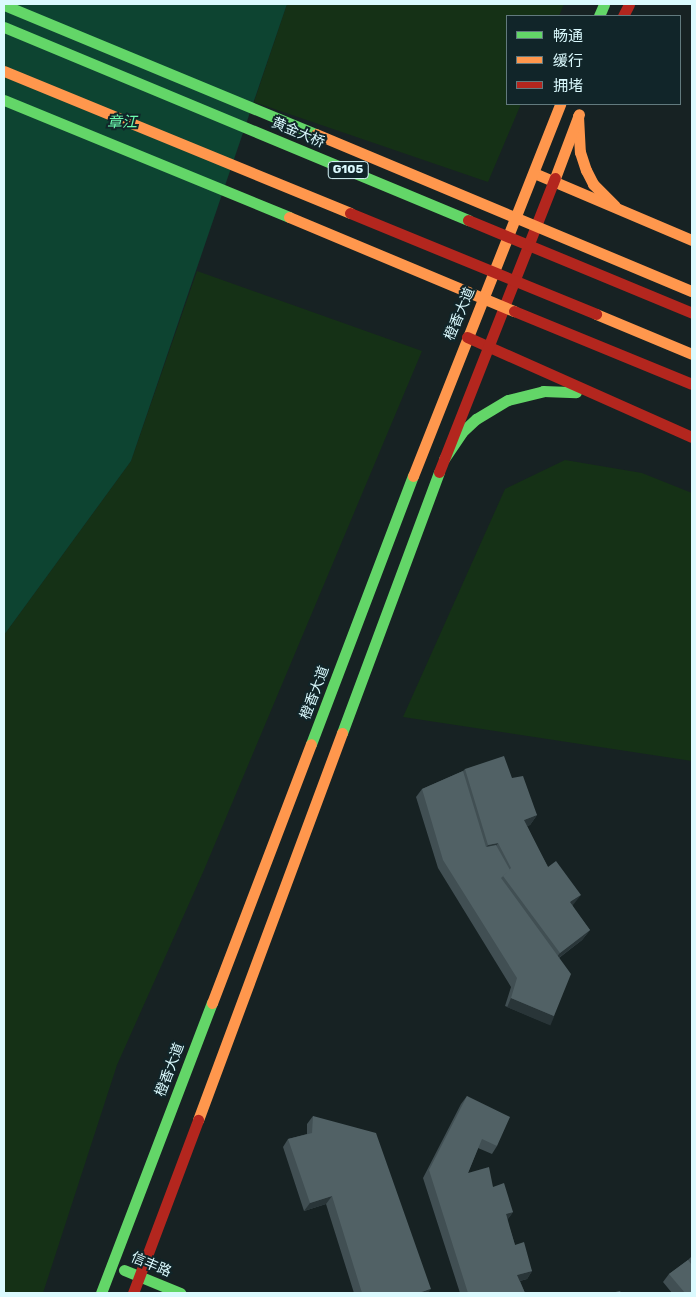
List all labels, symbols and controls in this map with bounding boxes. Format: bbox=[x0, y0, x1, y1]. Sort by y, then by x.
legend bbox=[506, 15, 681, 105]
text: 畅通 bbox=[553, 27, 583, 45]
text: 缓行 bbox=[553, 52, 583, 70]
text: 拥堵 bbox=[553, 77, 583, 95]
water label: 章江 bbox=[107, 114, 137, 132]
street label: 黄金大桥 bbox=[269, 114, 327, 152]
road number: G105 bbox=[327, 160, 369, 180]
street label: 橙香大道 bbox=[441, 285, 479, 343]
street label: 橙香大道 bbox=[297, 664, 333, 722]
street label: 橙香大道 bbox=[152, 1041, 188, 1099]
street label: 信丰路 bbox=[128, 1249, 174, 1281]

